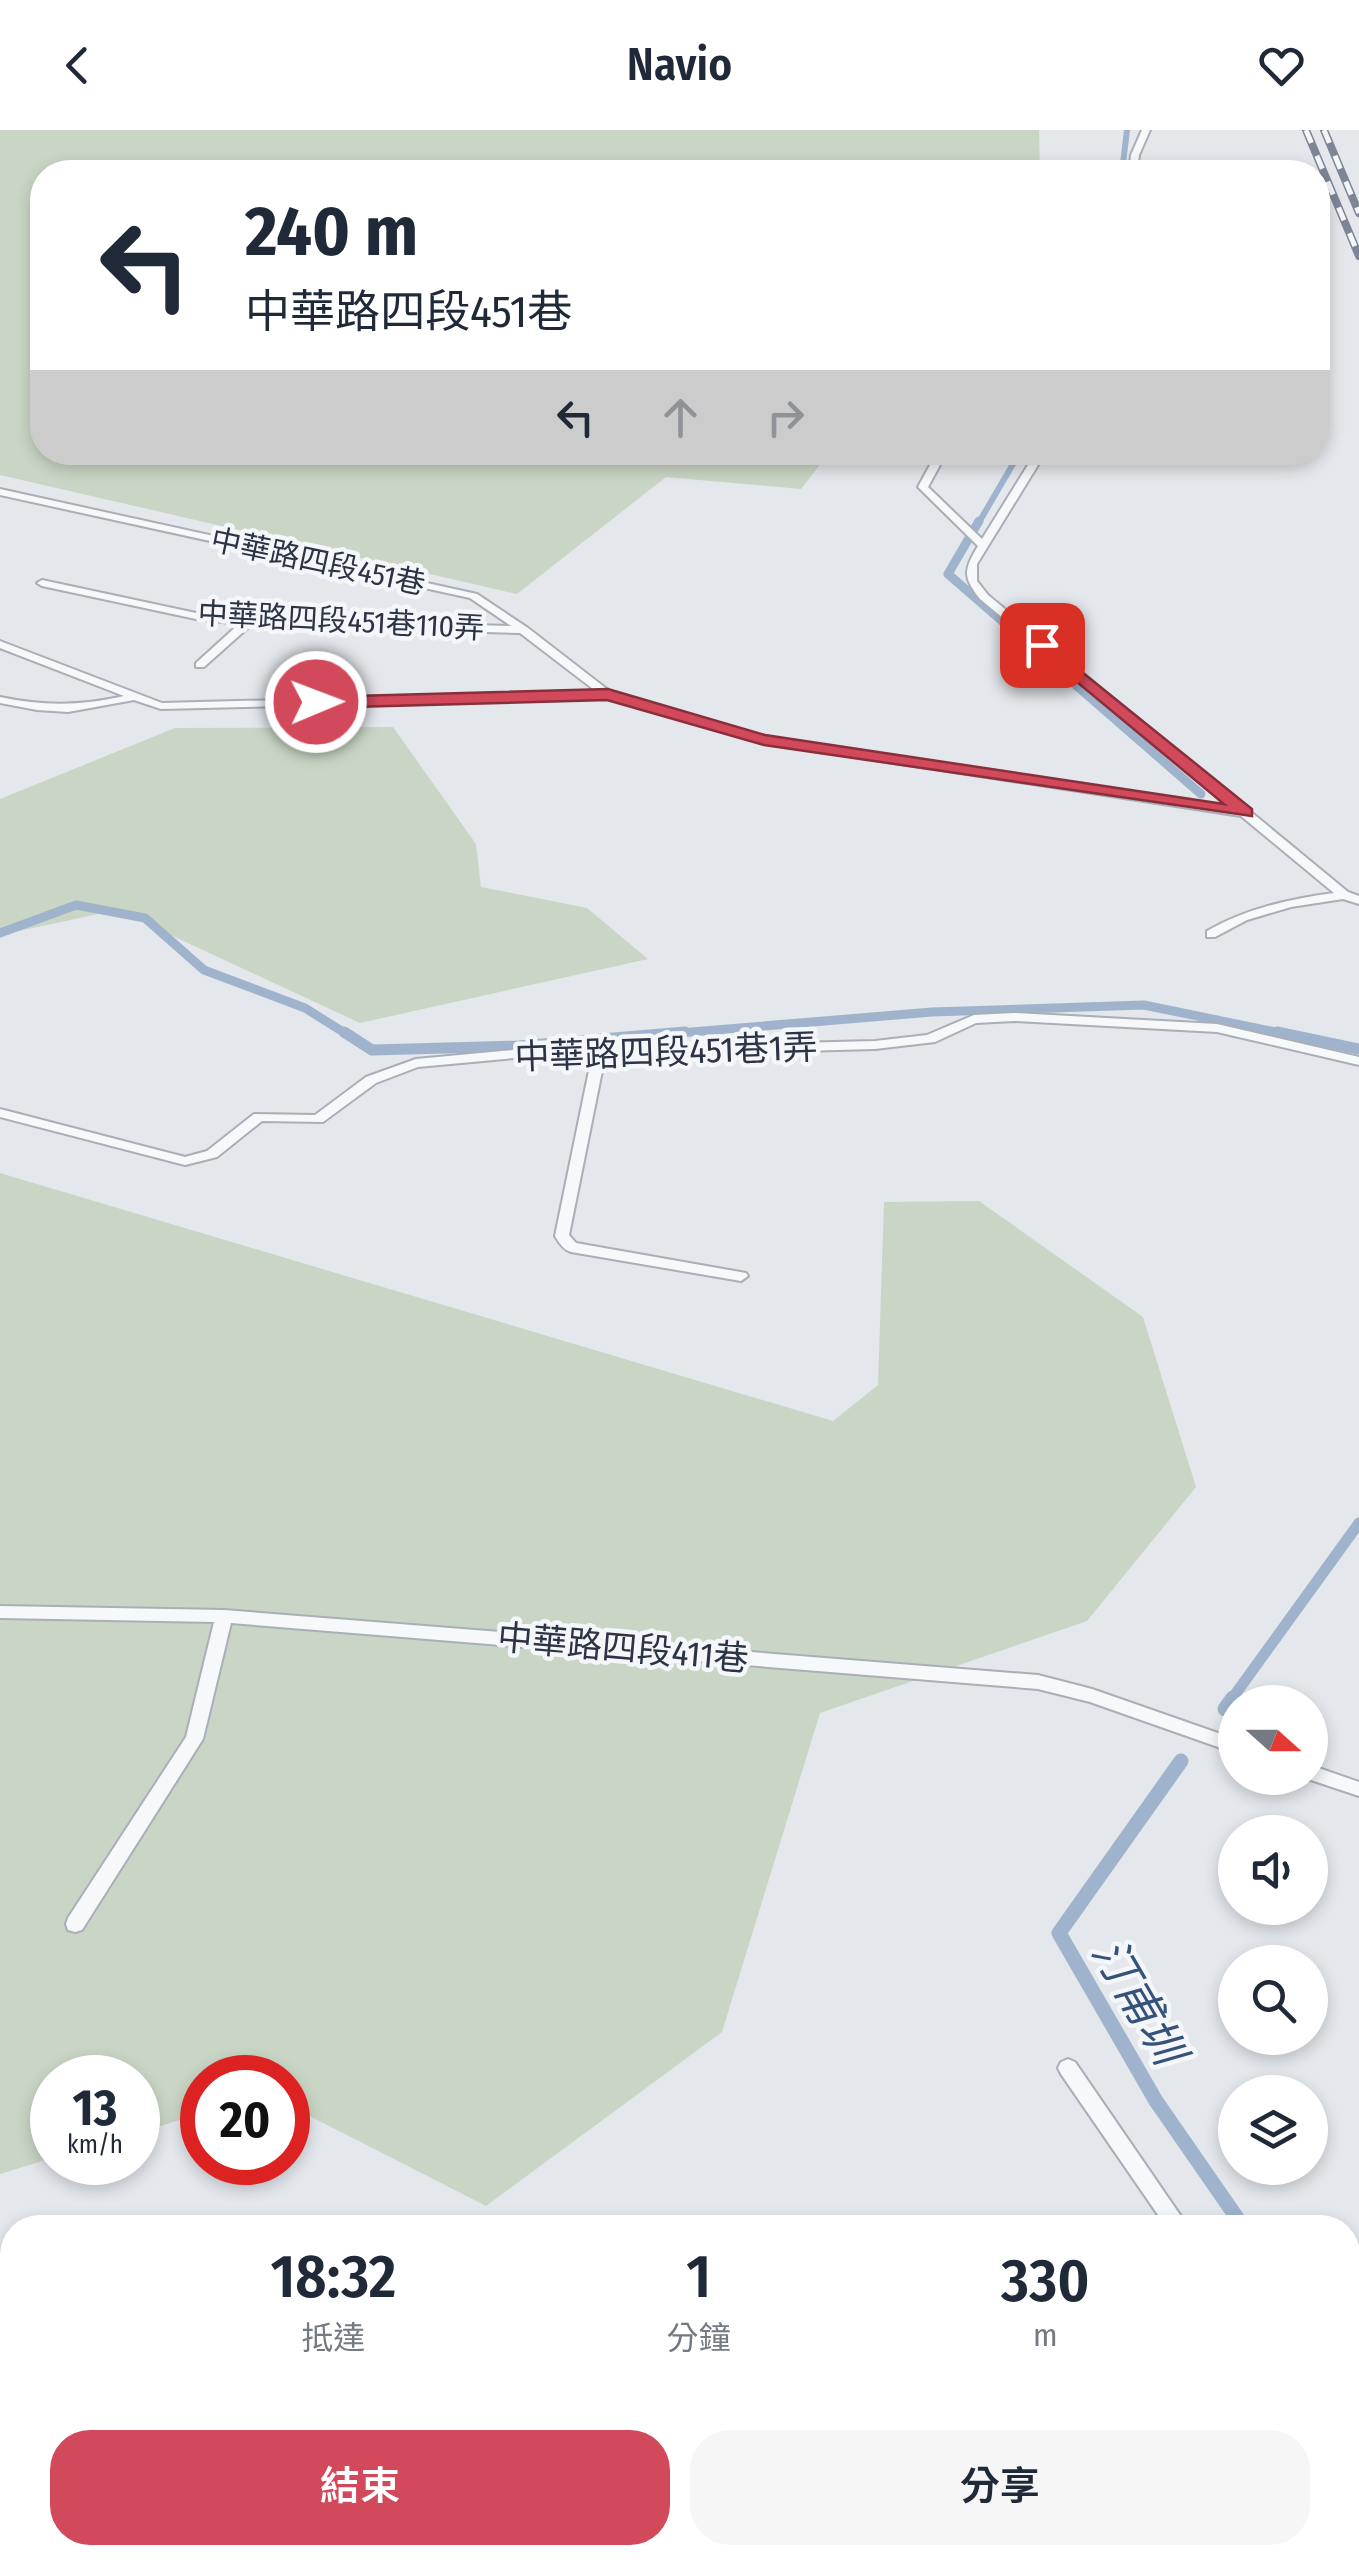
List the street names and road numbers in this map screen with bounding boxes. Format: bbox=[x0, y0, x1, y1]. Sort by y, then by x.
street label: 中華路四段451巷 bbox=[208, 522, 428, 602]
street label: 中華路四段451巷110弄 bbox=[197, 596, 485, 646]
street label: 中華路四段451巷1弄 bbox=[514, 1026, 818, 1078]
street label: 中華路四段411巷 bbox=[496, 1616, 750, 1680]

